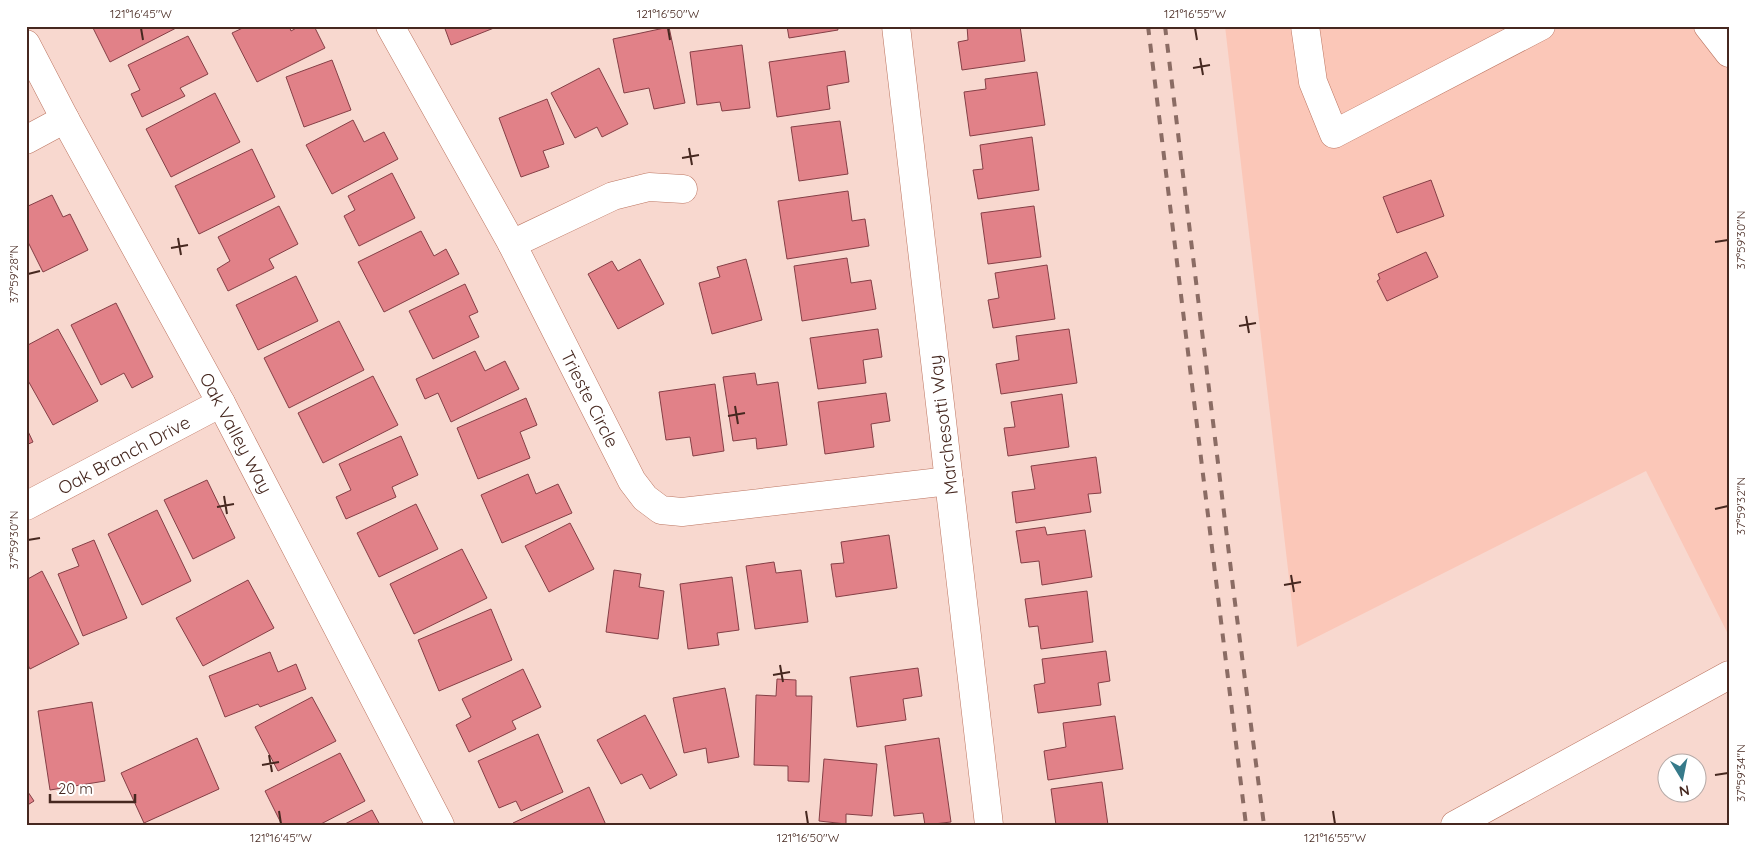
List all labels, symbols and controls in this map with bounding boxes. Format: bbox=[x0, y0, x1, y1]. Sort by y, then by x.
text: 121°16'45"W bbox=[110, 6, 172, 21]
text: 121°16'50"W bbox=[637, 6, 700, 21]
text: 121°16'55"W bbox=[1164, 6, 1226, 21]
text: 37°59'30"N bbox=[1733, 211, 1748, 269]
text: 37°59'28"N bbox=[6, 245, 21, 303]
street label: Trieste Circle bbox=[556, 347, 624, 451]
street label: Marchesotti Way bbox=[923, 354, 963, 496]
street label: Oak Valley Way bbox=[194, 369, 278, 497]
street label: Oak Branch Drive bbox=[54, 410, 194, 500]
text: 37°59'32"N bbox=[1733, 477, 1748, 535]
text: 37°59'30"N bbox=[6, 511, 21, 569]
text: 37°59'34"N bbox=[1733, 744, 1748, 802]
north arrow bbox=[1658, 754, 1708, 804]
scale bar bbox=[50, 771, 135, 803]
text: 20 m bbox=[58, 779, 93, 798]
text: N bbox=[1678, 781, 1691, 801]
text: 121°16'45"W bbox=[250, 830, 312, 845]
text: 121°16'50"W bbox=[777, 830, 840, 845]
text: 121°16'55"W bbox=[1304, 830, 1366, 845]

